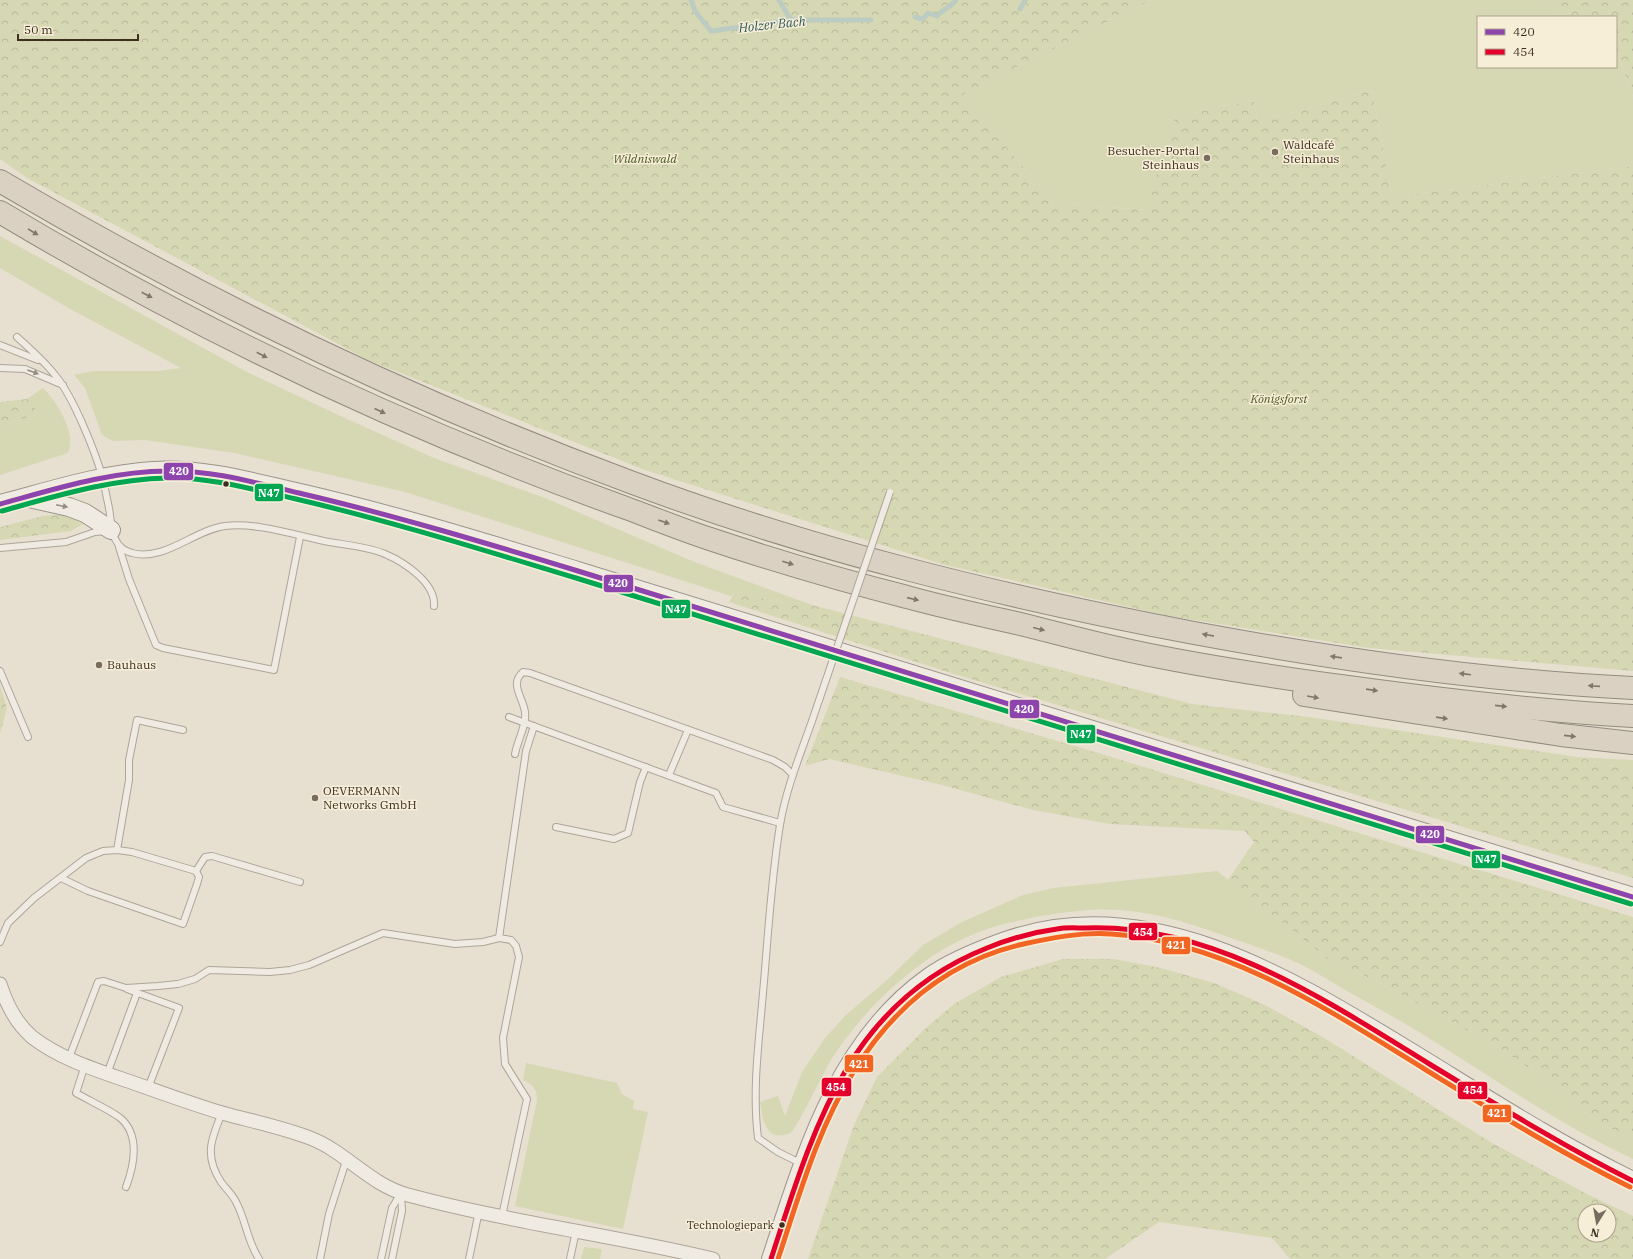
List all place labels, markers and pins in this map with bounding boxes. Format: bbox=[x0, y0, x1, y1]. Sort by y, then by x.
place label: Waldcafé Steinhaus bbox=[1283, 137, 1340, 166]
place label: Besucher-Portal Steinhaus bbox=[1107, 143, 1199, 172]
marker: Waldcafé Steinhaus bbox=[1270, 147, 1280, 157]
marker: Besucher-Portal Steinhaus bbox=[1202, 153, 1212, 163]
unlabelled marker bbox=[221, 479, 231, 489]
place label: Bauhaus bbox=[107, 657, 156, 672]
marker: Bauhaus bbox=[94, 660, 104, 670]
place label: OEVERMANN Networks GmbH bbox=[323, 783, 417, 812]
marker: OEVERMANN Networks GmbH bbox=[310, 793, 320, 803]
place label: Technologiepark bbox=[687, 1218, 775, 1232]
marker: Technologiepark bbox=[777, 1220, 787, 1230]

